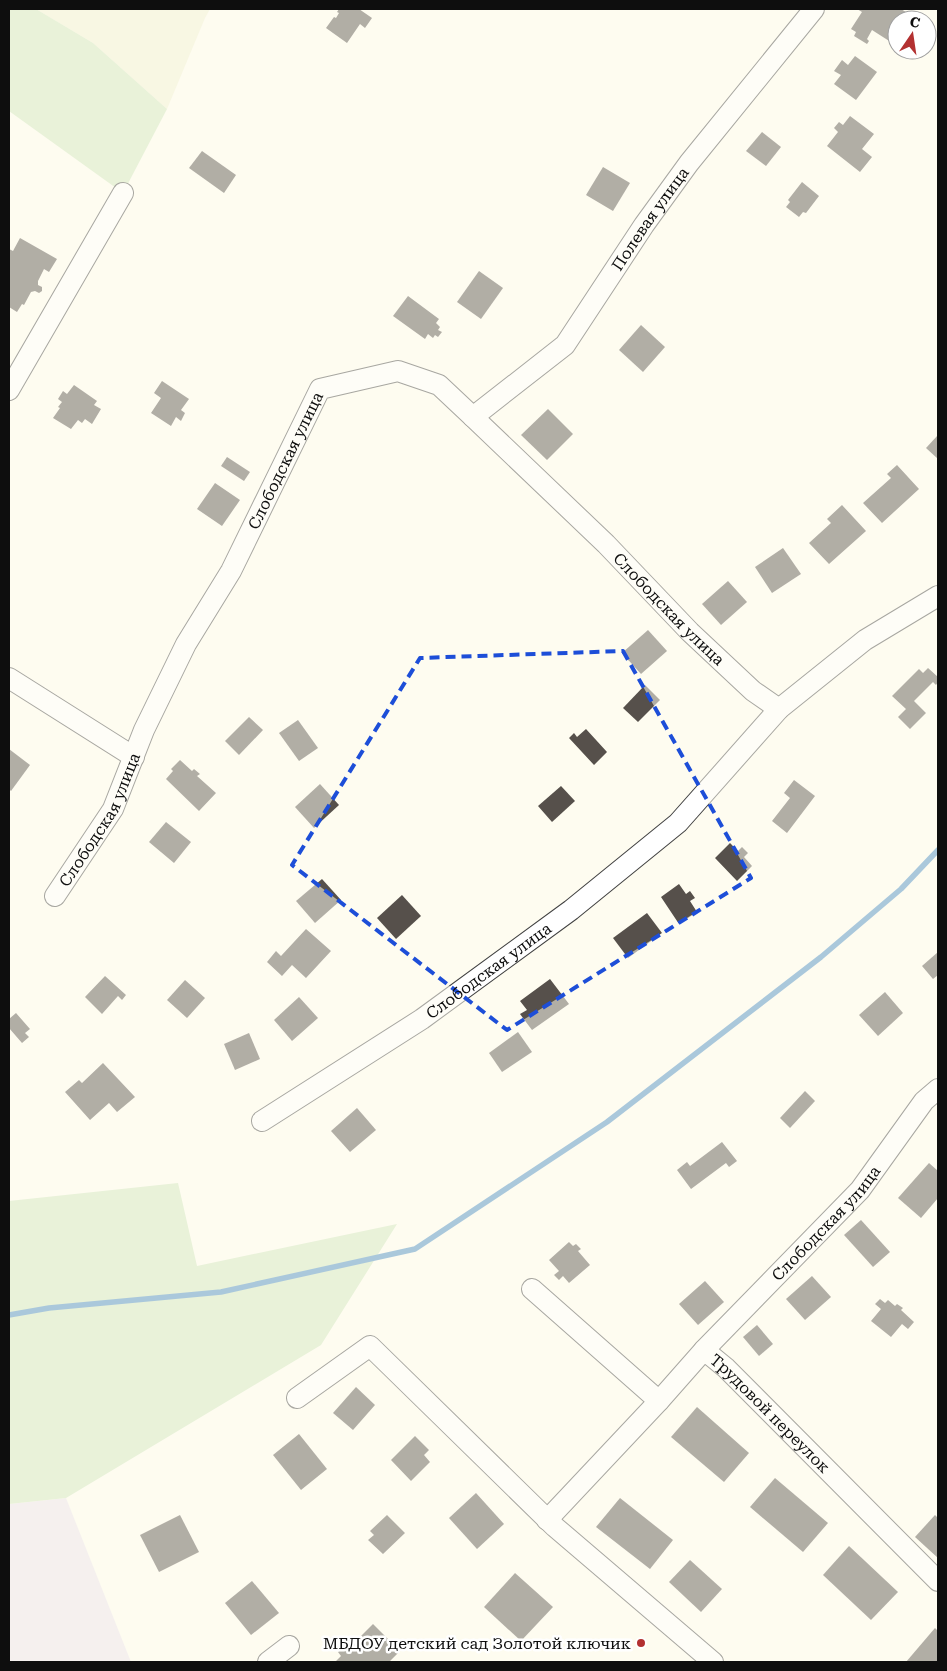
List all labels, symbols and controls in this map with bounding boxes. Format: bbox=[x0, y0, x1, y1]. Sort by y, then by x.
north arrow bbox=[887, 10, 937, 60]
text: С bbox=[908, 13, 922, 31]
street label: Полевая улица bbox=[608, 163, 693, 274]
street label: Слободская улица bbox=[244, 389, 327, 532]
street label: Слободская улица bbox=[609, 549, 729, 670]
street label: Слободская улица bbox=[55, 750, 144, 890]
street label: Слободская улица bbox=[422, 919, 555, 1023]
street label: Слободская улица bbox=[768, 1162, 885, 1285]
street label: Трудовой переулок bbox=[706, 1350, 834, 1477]
place label: МБДОУ детский сад Золотой ключик bbox=[323, 1634, 631, 1653]
marker: МБДОУ детский сад Золотой ключик bbox=[635, 1637, 647, 1649]

